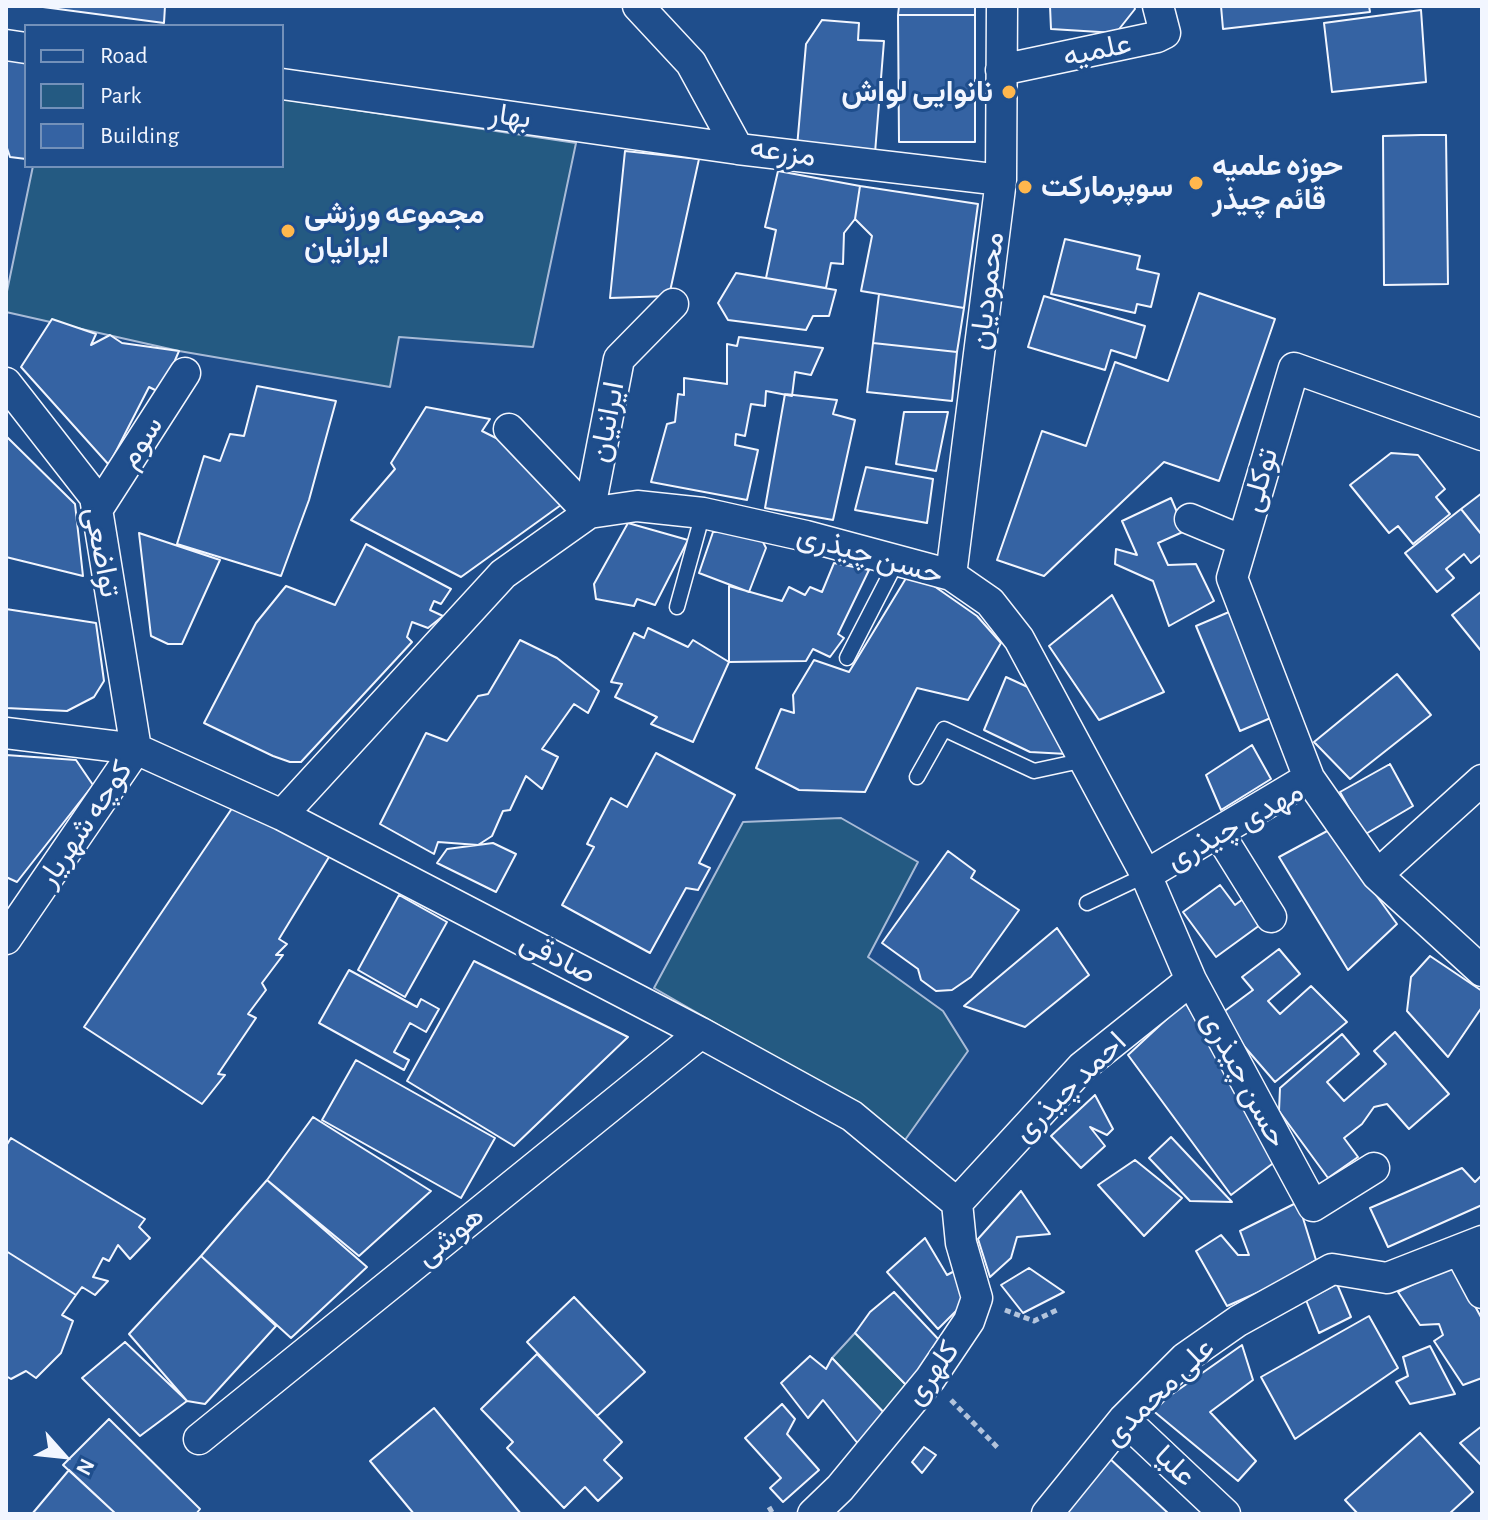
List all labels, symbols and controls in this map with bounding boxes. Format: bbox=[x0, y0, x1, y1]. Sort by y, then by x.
legend bbox=[24, 24, 284, 168]
street label: علمیه bbox=[1060, 25, 1134, 75]
text: Road bbox=[100, 44, 148, 68]
place label: نانوایی لواش bbox=[841, 74, 993, 110]
marker: نانوایی لواش bbox=[1000, 83, 1018, 101]
text: Park bbox=[100, 84, 141, 108]
street label: بهار bbox=[487, 95, 533, 137]
text: Building bbox=[100, 124, 179, 148]
street label: مزرعه bbox=[747, 129, 819, 175]
place label: حوزه علمیه قائم چیذر bbox=[1212, 148, 1343, 218]
place label: سوپرمارکت bbox=[1041, 169, 1173, 205]
marker: حوزه علمیه قائم چیذر bbox=[1187, 174, 1205, 192]
marker: سوپرمارکت bbox=[1016, 178, 1034, 196]
place label: مجموعه ورزشی ایرانیان bbox=[304, 196, 484, 266]
marker: مجموعه ورزشی ایرانیان bbox=[279, 222, 297, 240]
street label: محمودیان bbox=[962, 230, 1012, 352]
street label: ایرانیان bbox=[582, 379, 632, 465]
street label: سوم bbox=[111, 409, 171, 475]
street label: توکلی bbox=[1234, 444, 1286, 516]
street label: تواضعی bbox=[76, 504, 128, 600]
street label: حسن چیذری bbox=[793, 517, 947, 593]
street label: کوچه شهریار bbox=[30, 754, 140, 894]
street label: مهدی چیذری bbox=[1160, 774, 1310, 878]
street label: صادقی bbox=[514, 924, 602, 992]
street label: حسن چیذری bbox=[1193, 1004, 1295, 1154]
street label: احمد چیذری bbox=[1006, 1024, 1134, 1150]
street label: هوشی bbox=[409, 1198, 491, 1274]
street label: علی محمدی bbox=[1096, 1330, 1222, 1454]
street label: کلهری bbox=[897, 1334, 967, 1412]
north arrow bbox=[24, 1416, 104, 1496]
street label: علیا bbox=[1147, 1438, 1203, 1494]
text: N bbox=[72, 1455, 99, 1479]

